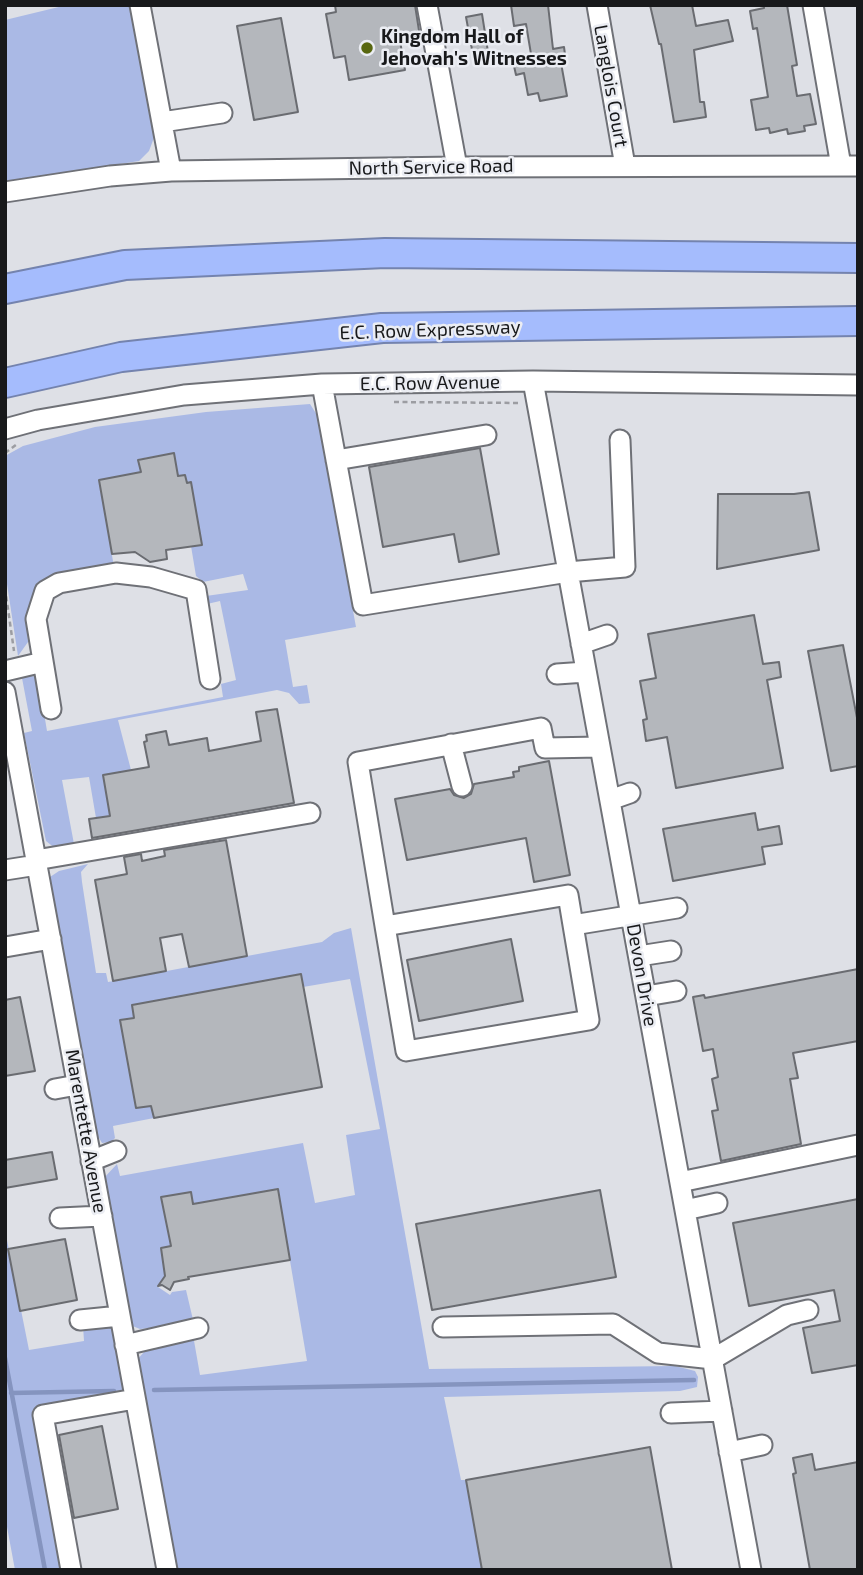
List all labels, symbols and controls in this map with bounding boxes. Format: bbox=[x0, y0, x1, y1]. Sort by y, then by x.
street label: Langlois Court bbox=[589, 23, 633, 149]
place label: Kingdom Hall of Jehovah's Witnesses bbox=[381, 26, 567, 70]
marker: Kingdom Hall of Jehovah's Witnesses bbox=[359, 40, 375, 56]
street label: North Service Road bbox=[348, 154, 514, 180]
street label: E.C. Row Expressway bbox=[339, 315, 521, 345]
street label: E.C. Row Avenue bbox=[360, 370, 500, 396]
street label: Devon Drive bbox=[622, 922, 662, 1028]
street label: Marentette Avenue bbox=[60, 1047, 112, 1215]

